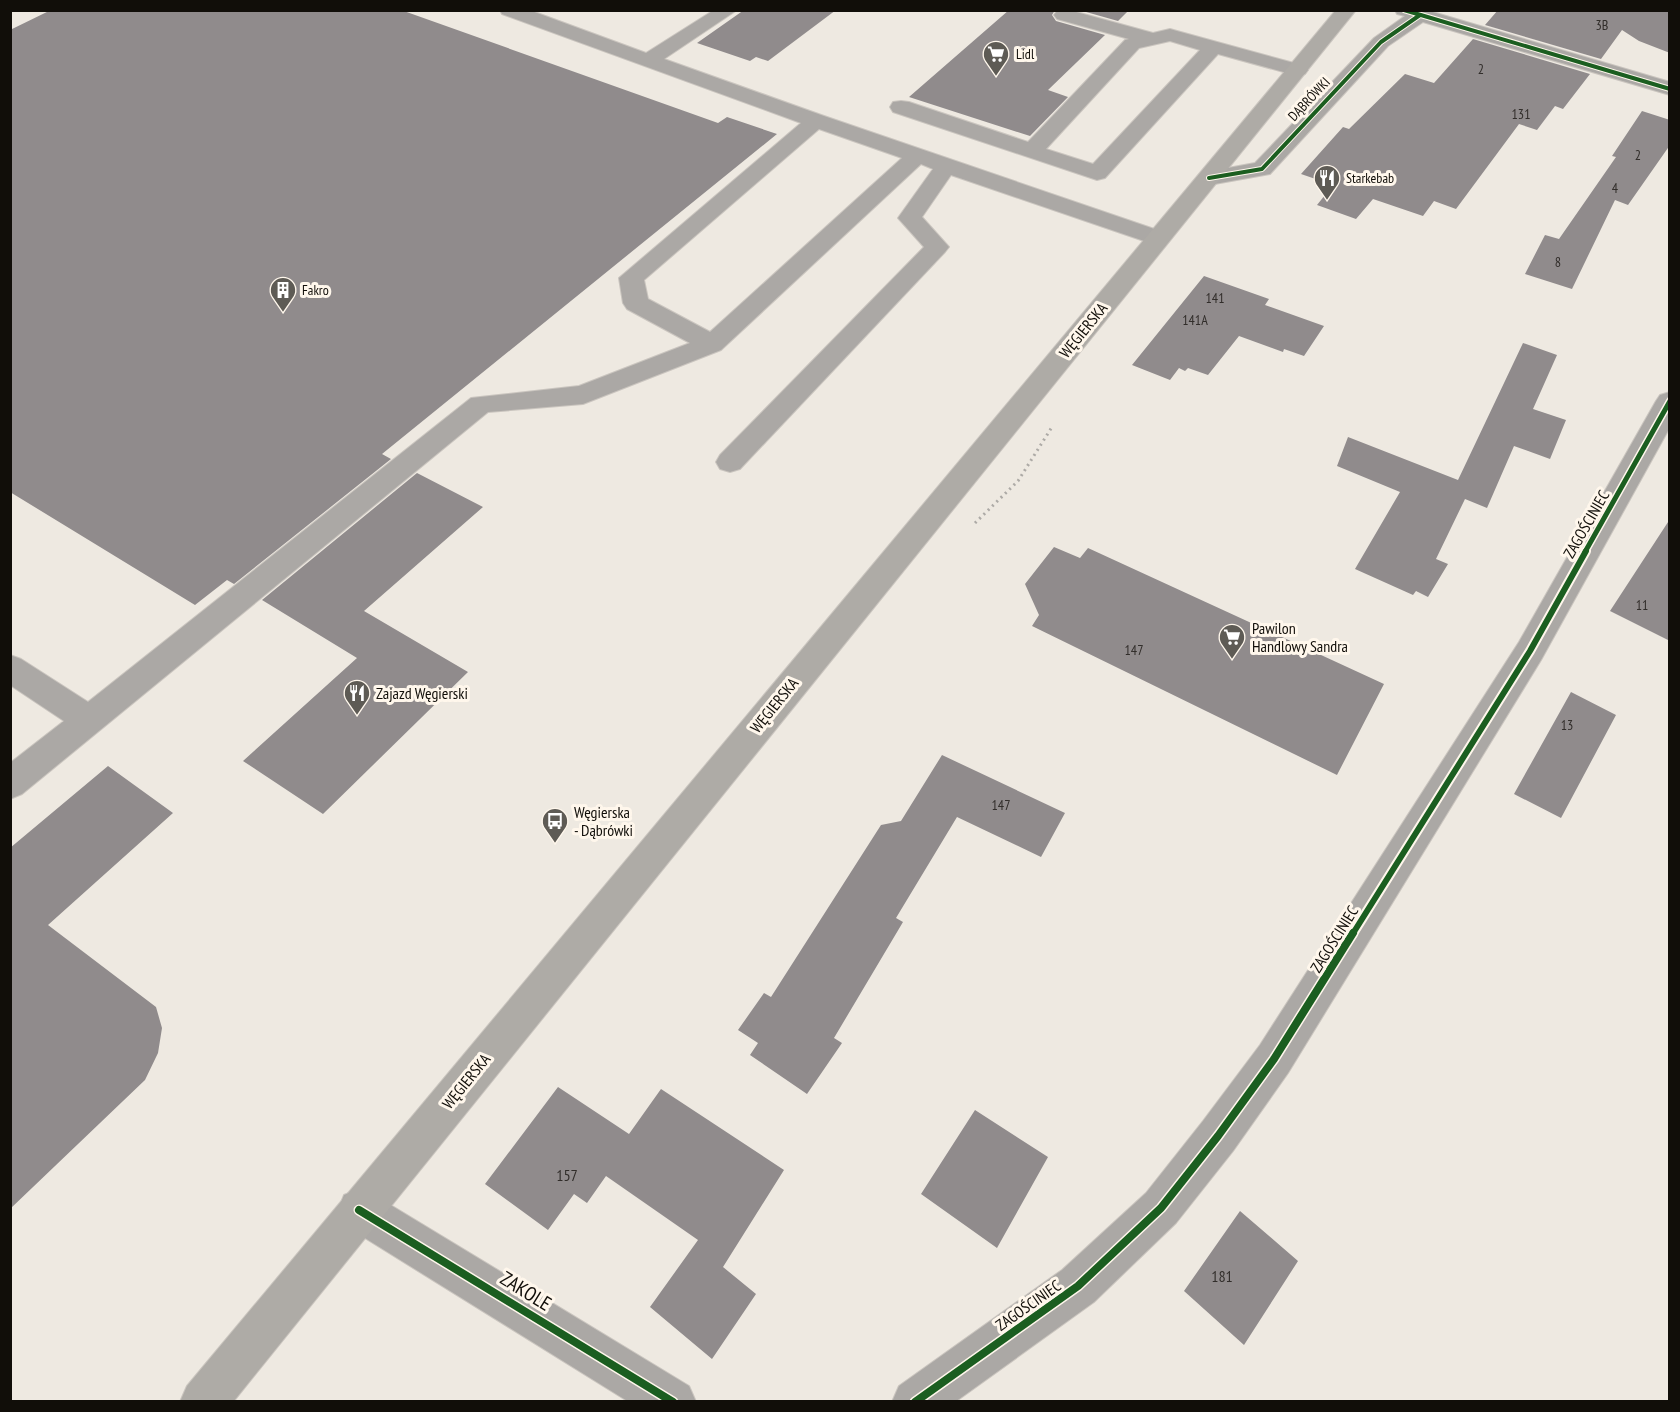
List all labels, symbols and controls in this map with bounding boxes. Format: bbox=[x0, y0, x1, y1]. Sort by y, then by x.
house number: 3B bbox=[1596, 16, 1608, 34]
supermarket icon: Lidl bbox=[981, 39, 1011, 77]
place label: Lidl bbox=[1016, 45, 1035, 63]
house number: 2 bbox=[1478, 60, 1484, 78]
street label: DĄBRÓWKI bbox=[1284, 73, 1334, 125]
house number: 131 bbox=[1512, 105, 1530, 123]
house number: 2 bbox=[1635, 146, 1641, 164]
restaurant icon: Starkebab bbox=[1312, 163, 1342, 201]
place label: Starkebab bbox=[1346, 169, 1394, 187]
house number: 4 bbox=[1612, 179, 1619, 197]
house number: 8 bbox=[1555, 253, 1561, 271]
building icon: Fakro bbox=[268, 275, 298, 313]
place label: Fakro bbox=[302, 281, 329, 299]
house number: 141 bbox=[1206, 289, 1224, 307]
street label: WĘGIERSKA bbox=[1055, 298, 1112, 362]
house number: 141A bbox=[1182, 311, 1208, 329]
street label: ZAGOŚCINIEC bbox=[1559, 486, 1613, 562]
house number: 11 bbox=[1636, 596, 1648, 614]
place label: Pawilon Handlowy Sandra bbox=[1252, 618, 1348, 656]
supermarket icon: Pawilon Handlowy Sandra bbox=[1217, 622, 1247, 660]
house number: 147 bbox=[1125, 641, 1143, 659]
street label: WĘGIERSKA bbox=[746, 673, 803, 737]
restaurant icon: Zajazd Węgierski bbox=[342, 678, 372, 716]
place label: Zajazd Węgierski bbox=[376, 683, 468, 703]
house number: 13 bbox=[1561, 716, 1573, 734]
house number: 147 bbox=[992, 796, 1010, 814]
place label: Węgierska - Dąbrówki bbox=[574, 802, 633, 840]
bus stop icon: Węgierska - Dąbrówki bbox=[540, 806, 570, 844]
street label: ZAGOŚCINIEC bbox=[1306, 902, 1362, 976]
street label: WĘGIERSKA bbox=[438, 1049, 495, 1113]
house number: 157 bbox=[556, 1165, 578, 1185]
street label: ZAKOLE bbox=[496, 1265, 556, 1317]
house number: 181 bbox=[1211, 1266, 1233, 1286]
street label: ZAGOŚCINIEC bbox=[992, 1275, 1064, 1335]

